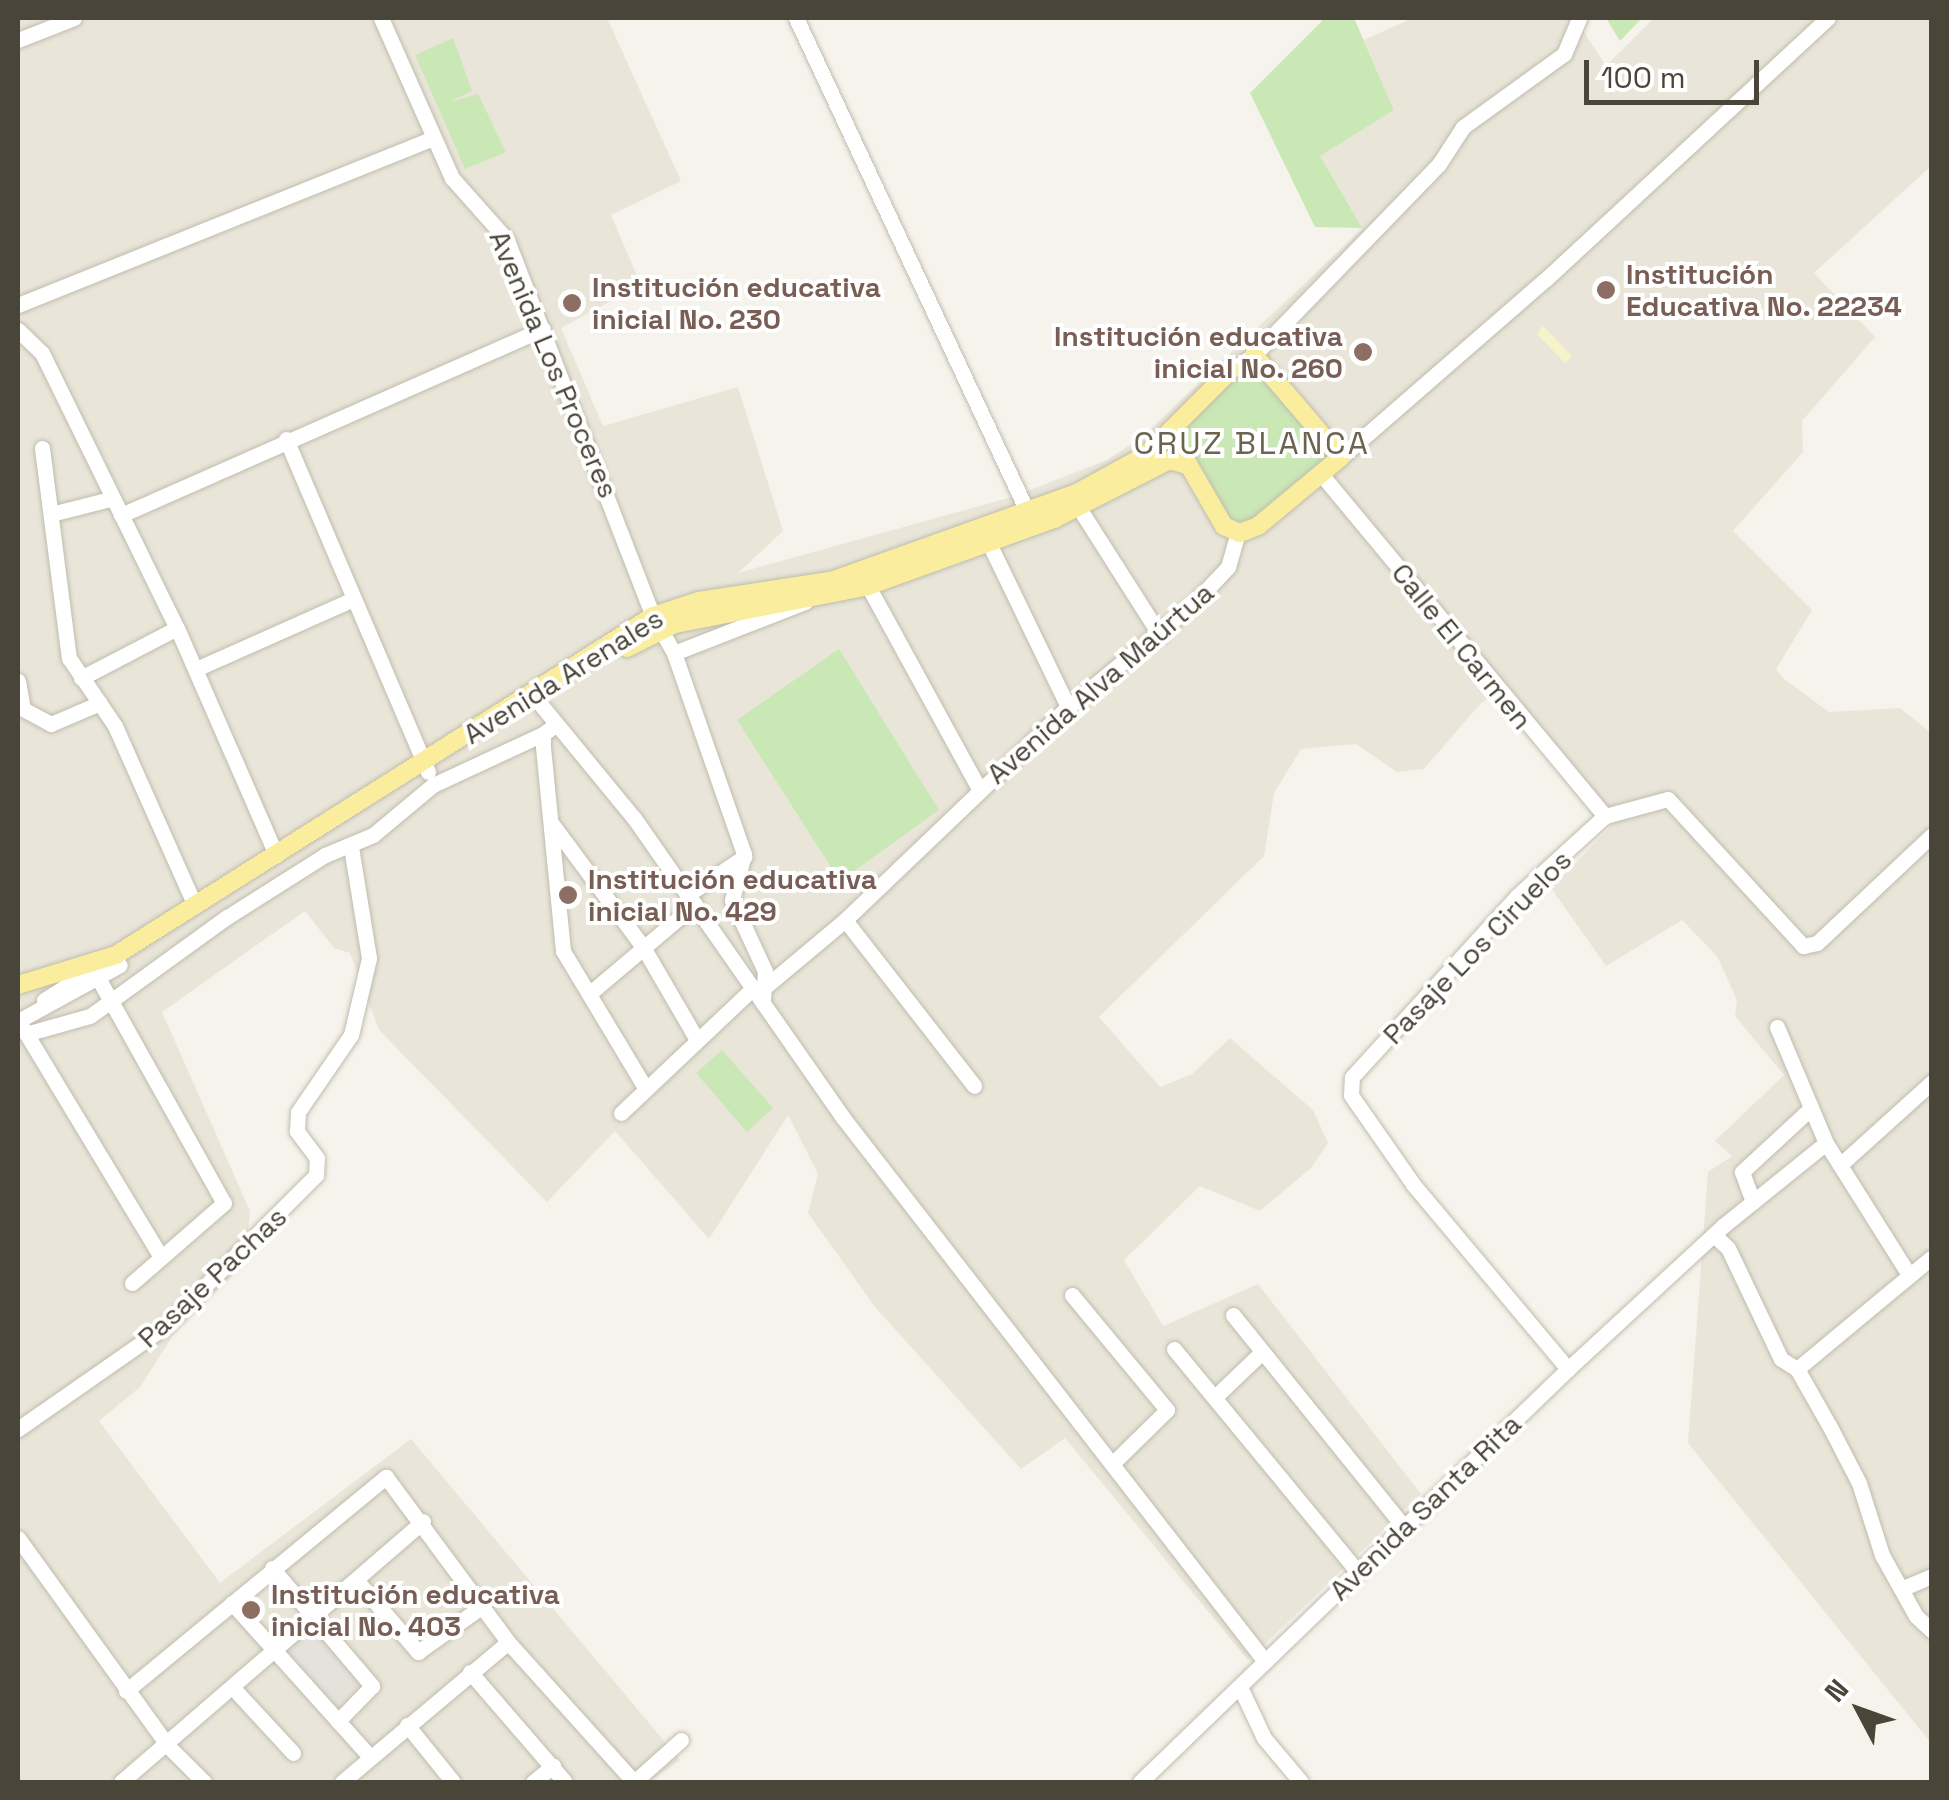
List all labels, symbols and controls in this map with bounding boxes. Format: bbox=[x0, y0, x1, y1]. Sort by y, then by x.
scale bar bbox=[1589, 40, 1764, 102]
text: 100 m bbox=[1601, 58, 1686, 97]
street label: Avenida Los Proceres bbox=[482, 225, 626, 503]
place label: Institución Educativa No. 22234 bbox=[1626, 257, 1903, 323]
place label: Institución educativa inicial No. 230 bbox=[592, 270, 881, 336]
marker: Institución Educativa No. 22234 bbox=[1595, 279, 1617, 301]
marker: Institución educativa inicial No. 230 bbox=[561, 292, 583, 314]
place label: Institución educativa inicial No. 260 bbox=[1054, 319, 1343, 385]
marker: Institución educativa inicial No. 260 bbox=[1352, 341, 1374, 363]
district label: CRUZ BLANCA bbox=[1134, 424, 1370, 462]
street label: Calle El Carmen bbox=[1385, 556, 1539, 736]
street label: Avenida Alva Maúrtua bbox=[980, 575, 1220, 791]
street label: Avenida Arenales bbox=[457, 601, 669, 751]
street label: Pasaje Los Ciruelos bbox=[1376, 843, 1578, 1051]
place label: Institución educativa inicial No. 429 bbox=[588, 862, 877, 928]
marker: Institución educativa inicial No. 429 bbox=[557, 884, 579, 906]
street label: Pasaje Pachas bbox=[131, 1200, 293, 1354]
street label: Avenida Santa Rita bbox=[1322, 1407, 1528, 1607]
place label: Institución educativa inicial No. 403 bbox=[271, 1577, 560, 1643]
marker: Institución educativa inicial No. 403 bbox=[240, 1599, 262, 1621]
north arrow bbox=[1809, 1660, 1909, 1760]
text: N bbox=[1817, 1671, 1856, 1709]

